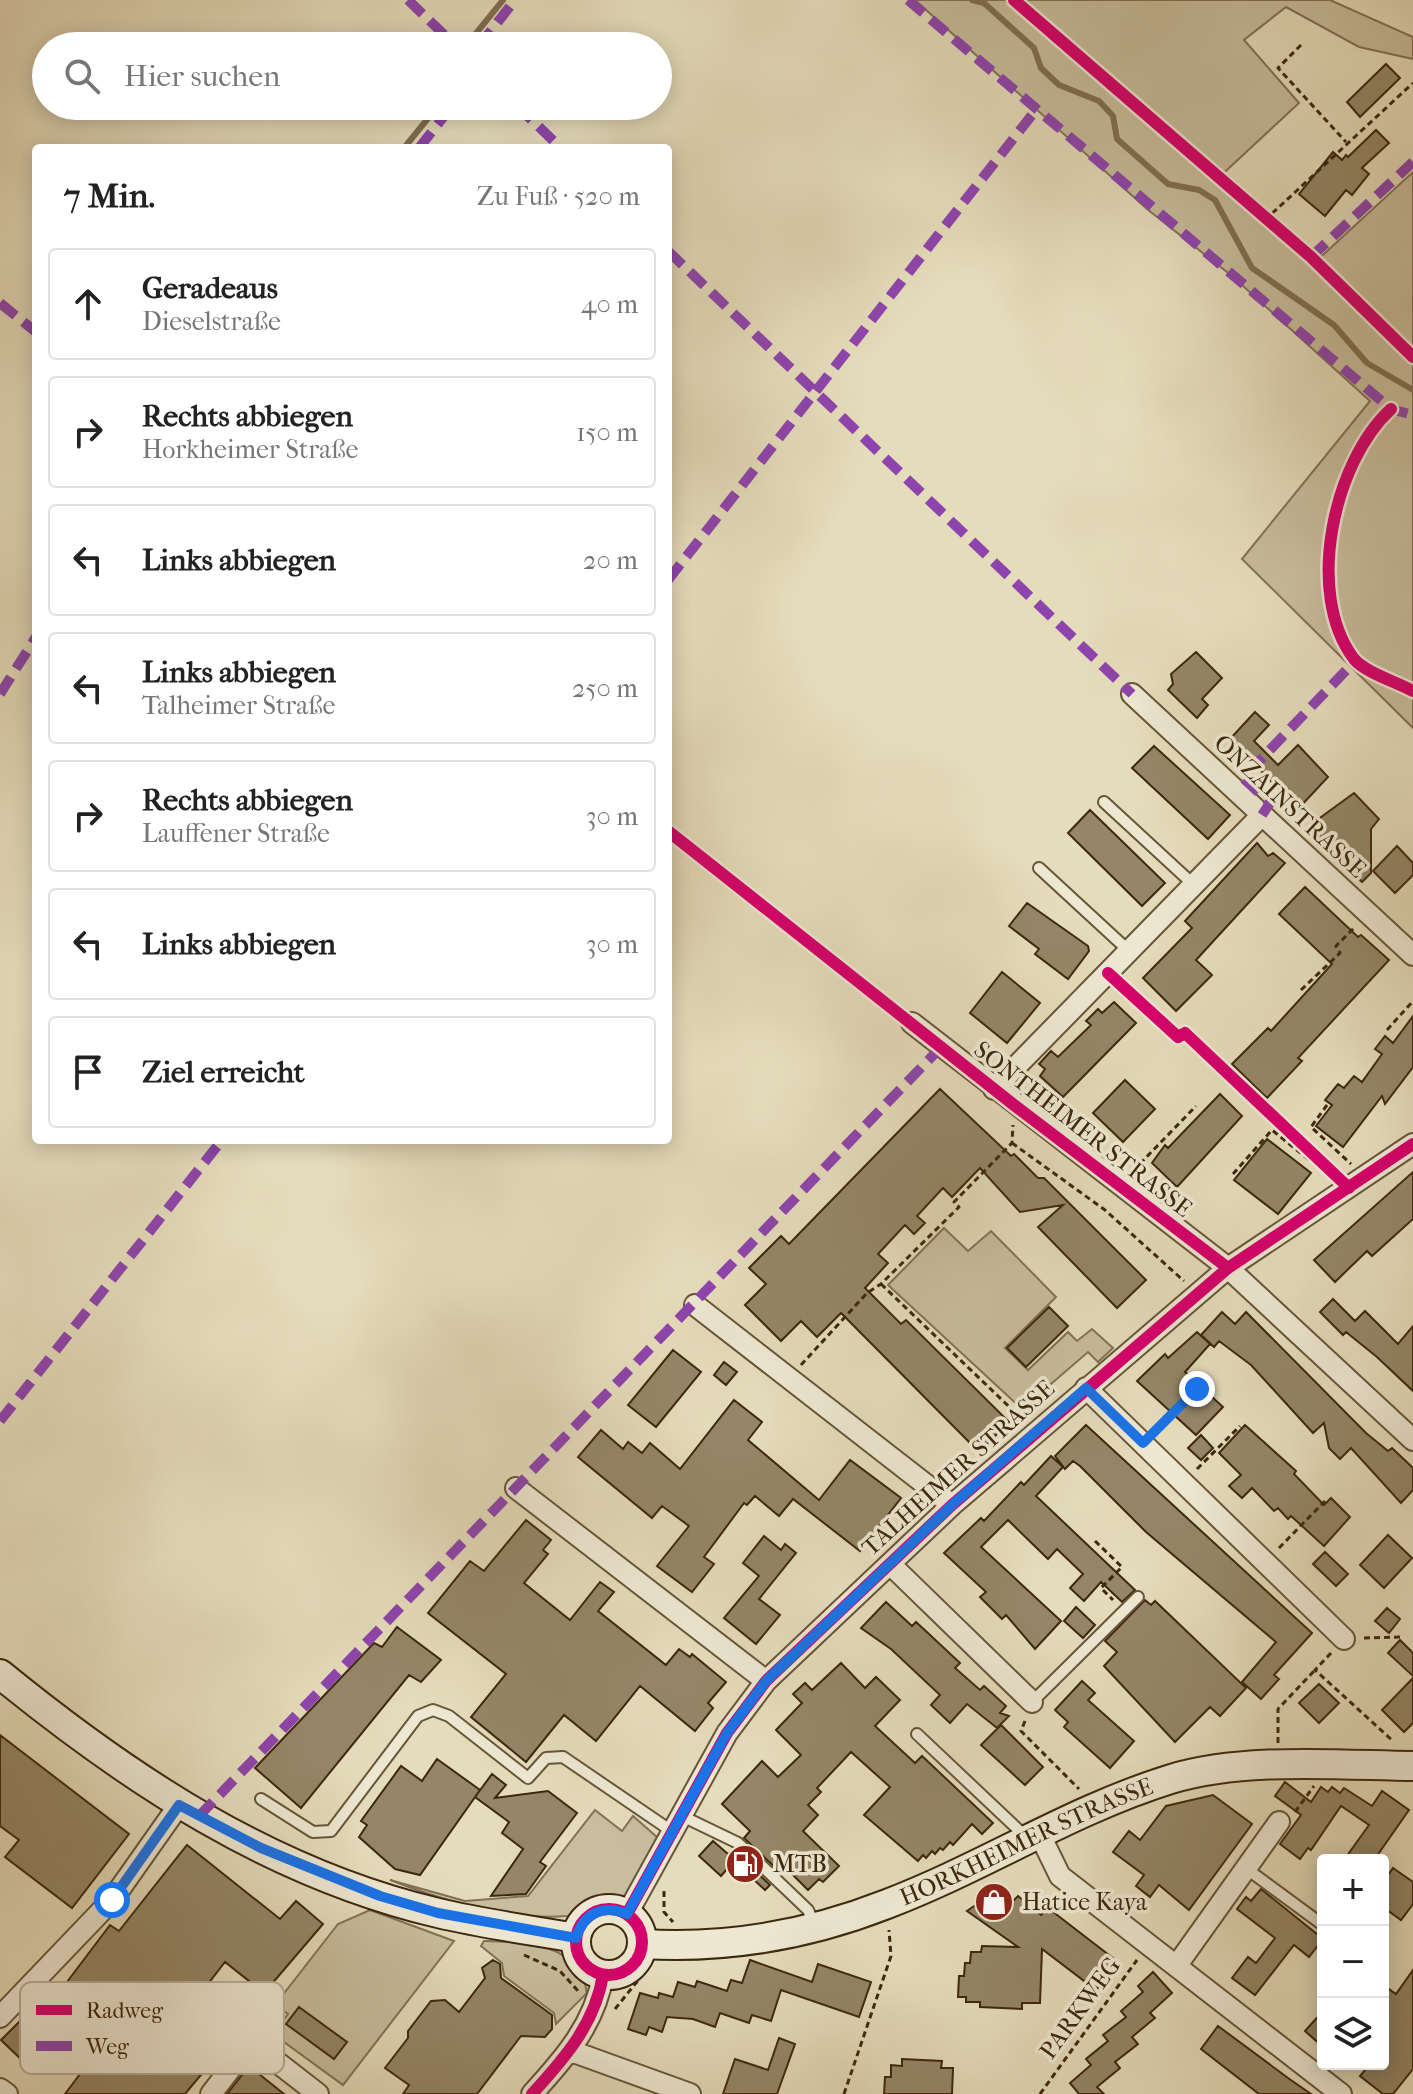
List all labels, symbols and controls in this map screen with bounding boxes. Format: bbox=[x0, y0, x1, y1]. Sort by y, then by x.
search box bbox=[32, 32, 672, 120]
icon: search bbox=[60, 54, 104, 98]
text: Hier suchen bbox=[124, 59, 280, 94]
text: 7 Min. bbox=[64, 176, 155, 216]
text: Zu Fuß · 520 m bbox=[477, 181, 640, 212]
text: Geradeaus bbox=[142, 271, 278, 306]
icon: ahead bbox=[66, 282, 110, 326]
text: 40 m bbox=[581, 289, 638, 320]
text: Dieselstraße bbox=[142, 306, 281, 337]
text: Rechts abbiegen bbox=[142, 399, 353, 434]
icon: right bbox=[66, 410, 110, 454]
text: 150 m bbox=[576, 417, 638, 448]
text: Horkheimer Straße bbox=[142, 434, 358, 465]
icon: left bbox=[66, 538, 110, 582]
text: Links abbiegen bbox=[142, 543, 336, 578]
text: 20 m bbox=[583, 545, 638, 576]
text: Links abbiegen bbox=[142, 655, 336, 690]
icon: left bbox=[66, 666, 110, 710]
text: 250 m bbox=[572, 673, 638, 704]
text: Talheimer Straße bbox=[142, 690, 335, 721]
street label: ONZAINSTRASSE bbox=[1208, 729, 1372, 883]
text: Rechts abbiegen bbox=[142, 783, 353, 818]
icon: right bbox=[66, 794, 110, 838]
text: 30 m bbox=[586, 801, 638, 832]
text: Lauffener Straße bbox=[142, 818, 330, 849]
icon: left bbox=[66, 922, 110, 966]
text: Links abbiegen bbox=[142, 927, 336, 962]
text: 30 m bbox=[586, 929, 638, 960]
street label: SONTHEIMER STRASSE bbox=[969, 1035, 1197, 1223]
icon: arrive bbox=[66, 1050, 110, 1094]
text: Ziel erreicht bbox=[142, 1055, 304, 1090]
route end bbox=[1179, 1371, 1215, 1407]
street label: TALHEIMER STRASSE bbox=[856, 1374, 1060, 1562]
street label: HORKHEIMER STRASSE bbox=[896, 1772, 1157, 1911]
fuel station icon: MTB bbox=[724, 1843, 766, 1885]
place label: MTB bbox=[773, 1850, 827, 1878]
map controls bbox=[1317, 1854, 1389, 2070]
button: + bbox=[1317, 1854, 1389, 1926]
shop icon: Hatice Kaya bbox=[973, 1881, 1015, 1923]
route start bbox=[94, 1882, 130, 1918]
place label: Hatice Kaya bbox=[1022, 1888, 1148, 1916]
button: − bbox=[1317, 1926, 1389, 1998]
street label: PARKWEG bbox=[1034, 1952, 1126, 2064]
legend bbox=[20, 1982, 284, 2074]
text: Radweg bbox=[86, 1998, 163, 2024]
button: layers bbox=[1317, 1998, 1389, 2070]
text: Weg bbox=[85, 2034, 129, 2060]

